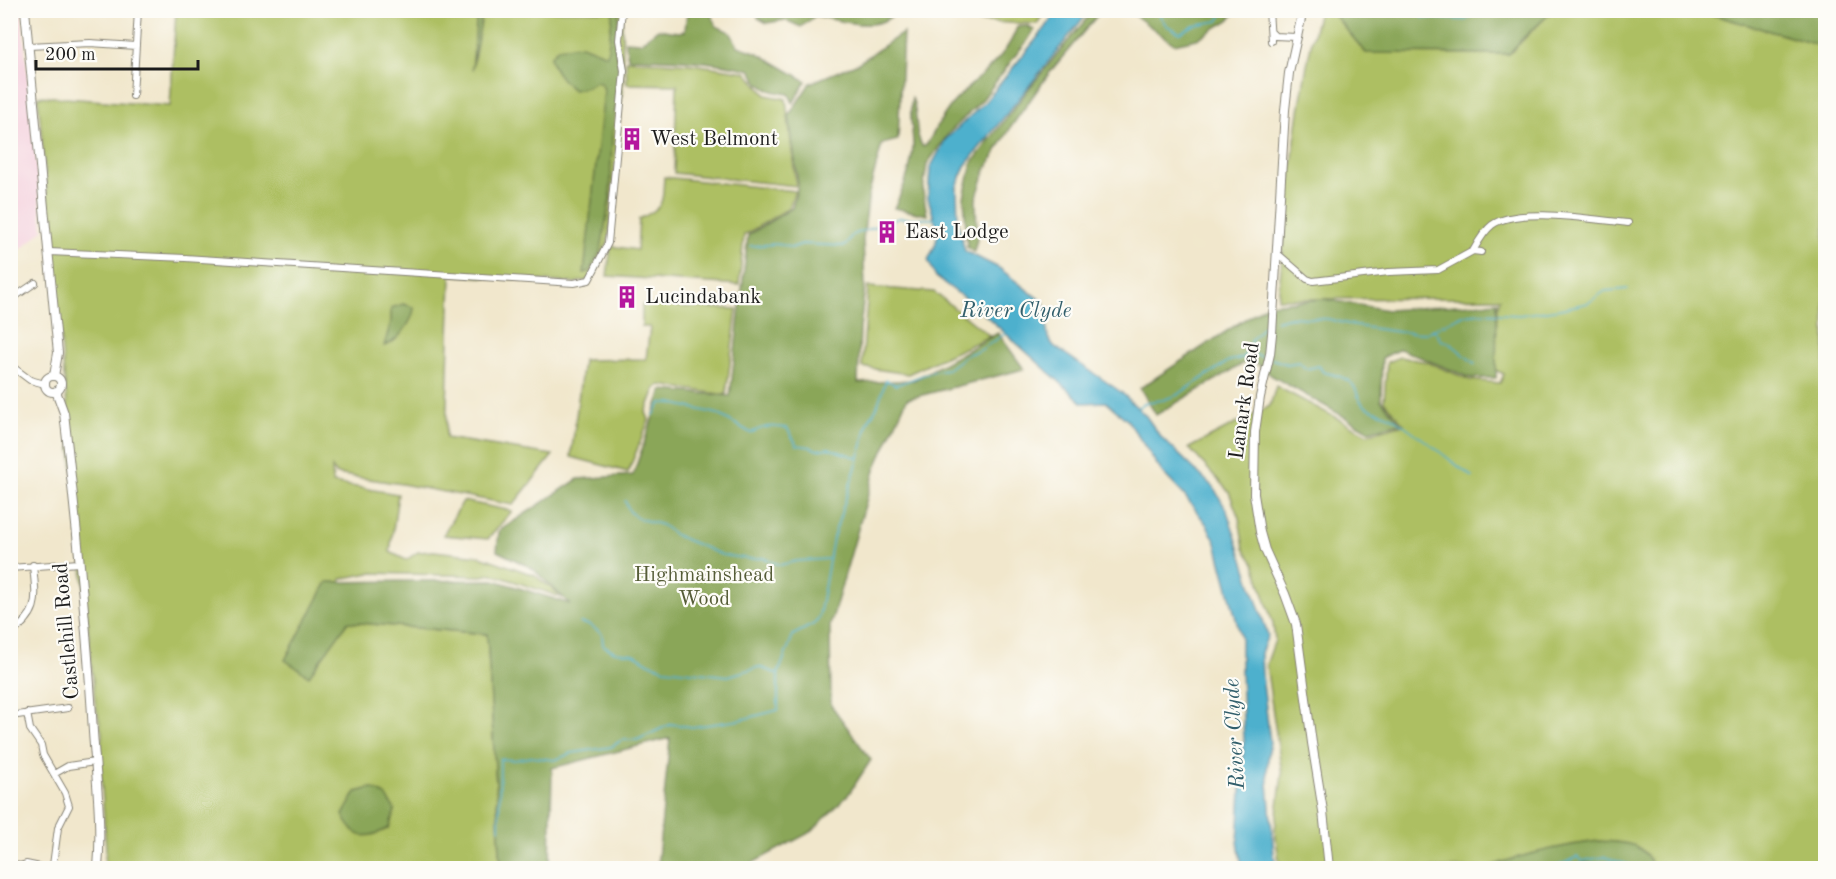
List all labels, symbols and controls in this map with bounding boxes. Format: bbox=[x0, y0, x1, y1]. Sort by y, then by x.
scale bar bbox=[36, 33, 198, 71]
text: 200 m bbox=[45, 46, 96, 64]
building icon: West Belmont bbox=[619, 126, 645, 152]
place label: West Belmont bbox=[650, 129, 778, 150]
building icon: East Lodge bbox=[874, 219, 900, 245]
place label: East Lodge bbox=[905, 222, 1009, 243]
building icon: Lucindabank bbox=[614, 284, 640, 310]
place label: Lucindabank bbox=[645, 287, 761, 308]
water label: River Clyde bbox=[959, 300, 1072, 322]
street label: Lanark Road bbox=[1226, 341, 1264, 461]
street label: Castlehill Road bbox=[51, 562, 83, 700]
park label: Highmainshead Wood bbox=[634, 565, 774, 610]
water label: River Clyde bbox=[1221, 678, 1249, 791]

